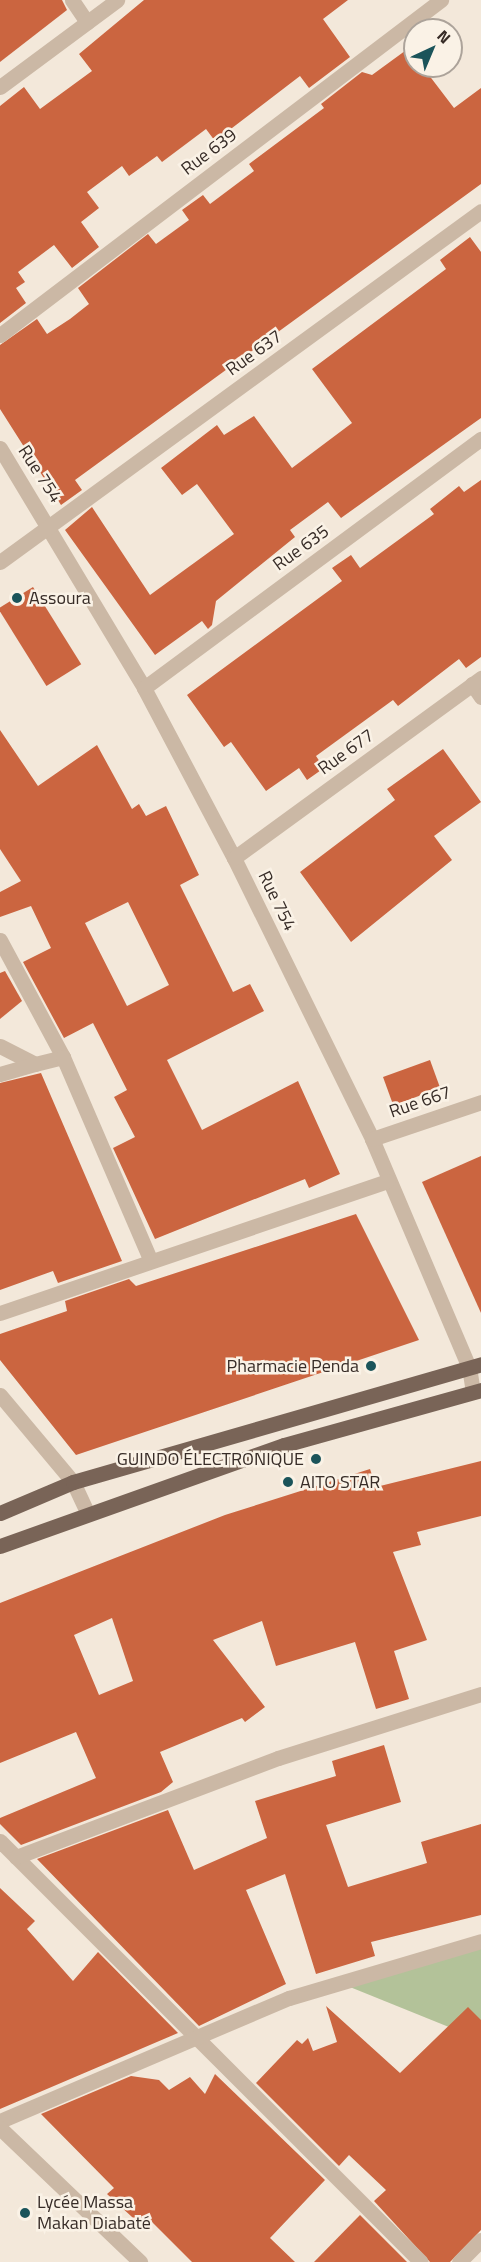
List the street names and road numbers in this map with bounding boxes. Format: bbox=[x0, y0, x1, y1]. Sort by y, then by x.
street label: Rue 639 bbox=[177, 124, 241, 180]
street label: Rue 637 bbox=[222, 325, 286, 381]
street label: Rue 754 bbox=[14, 441, 66, 507]
street label: Rue 635 bbox=[269, 520, 333, 576]
street label: Rue 677 bbox=[314, 724, 378, 780]
street label: Rue 754 bbox=[253, 868, 301, 934]
street label: Rue 667 bbox=[386, 1081, 454, 1123]

